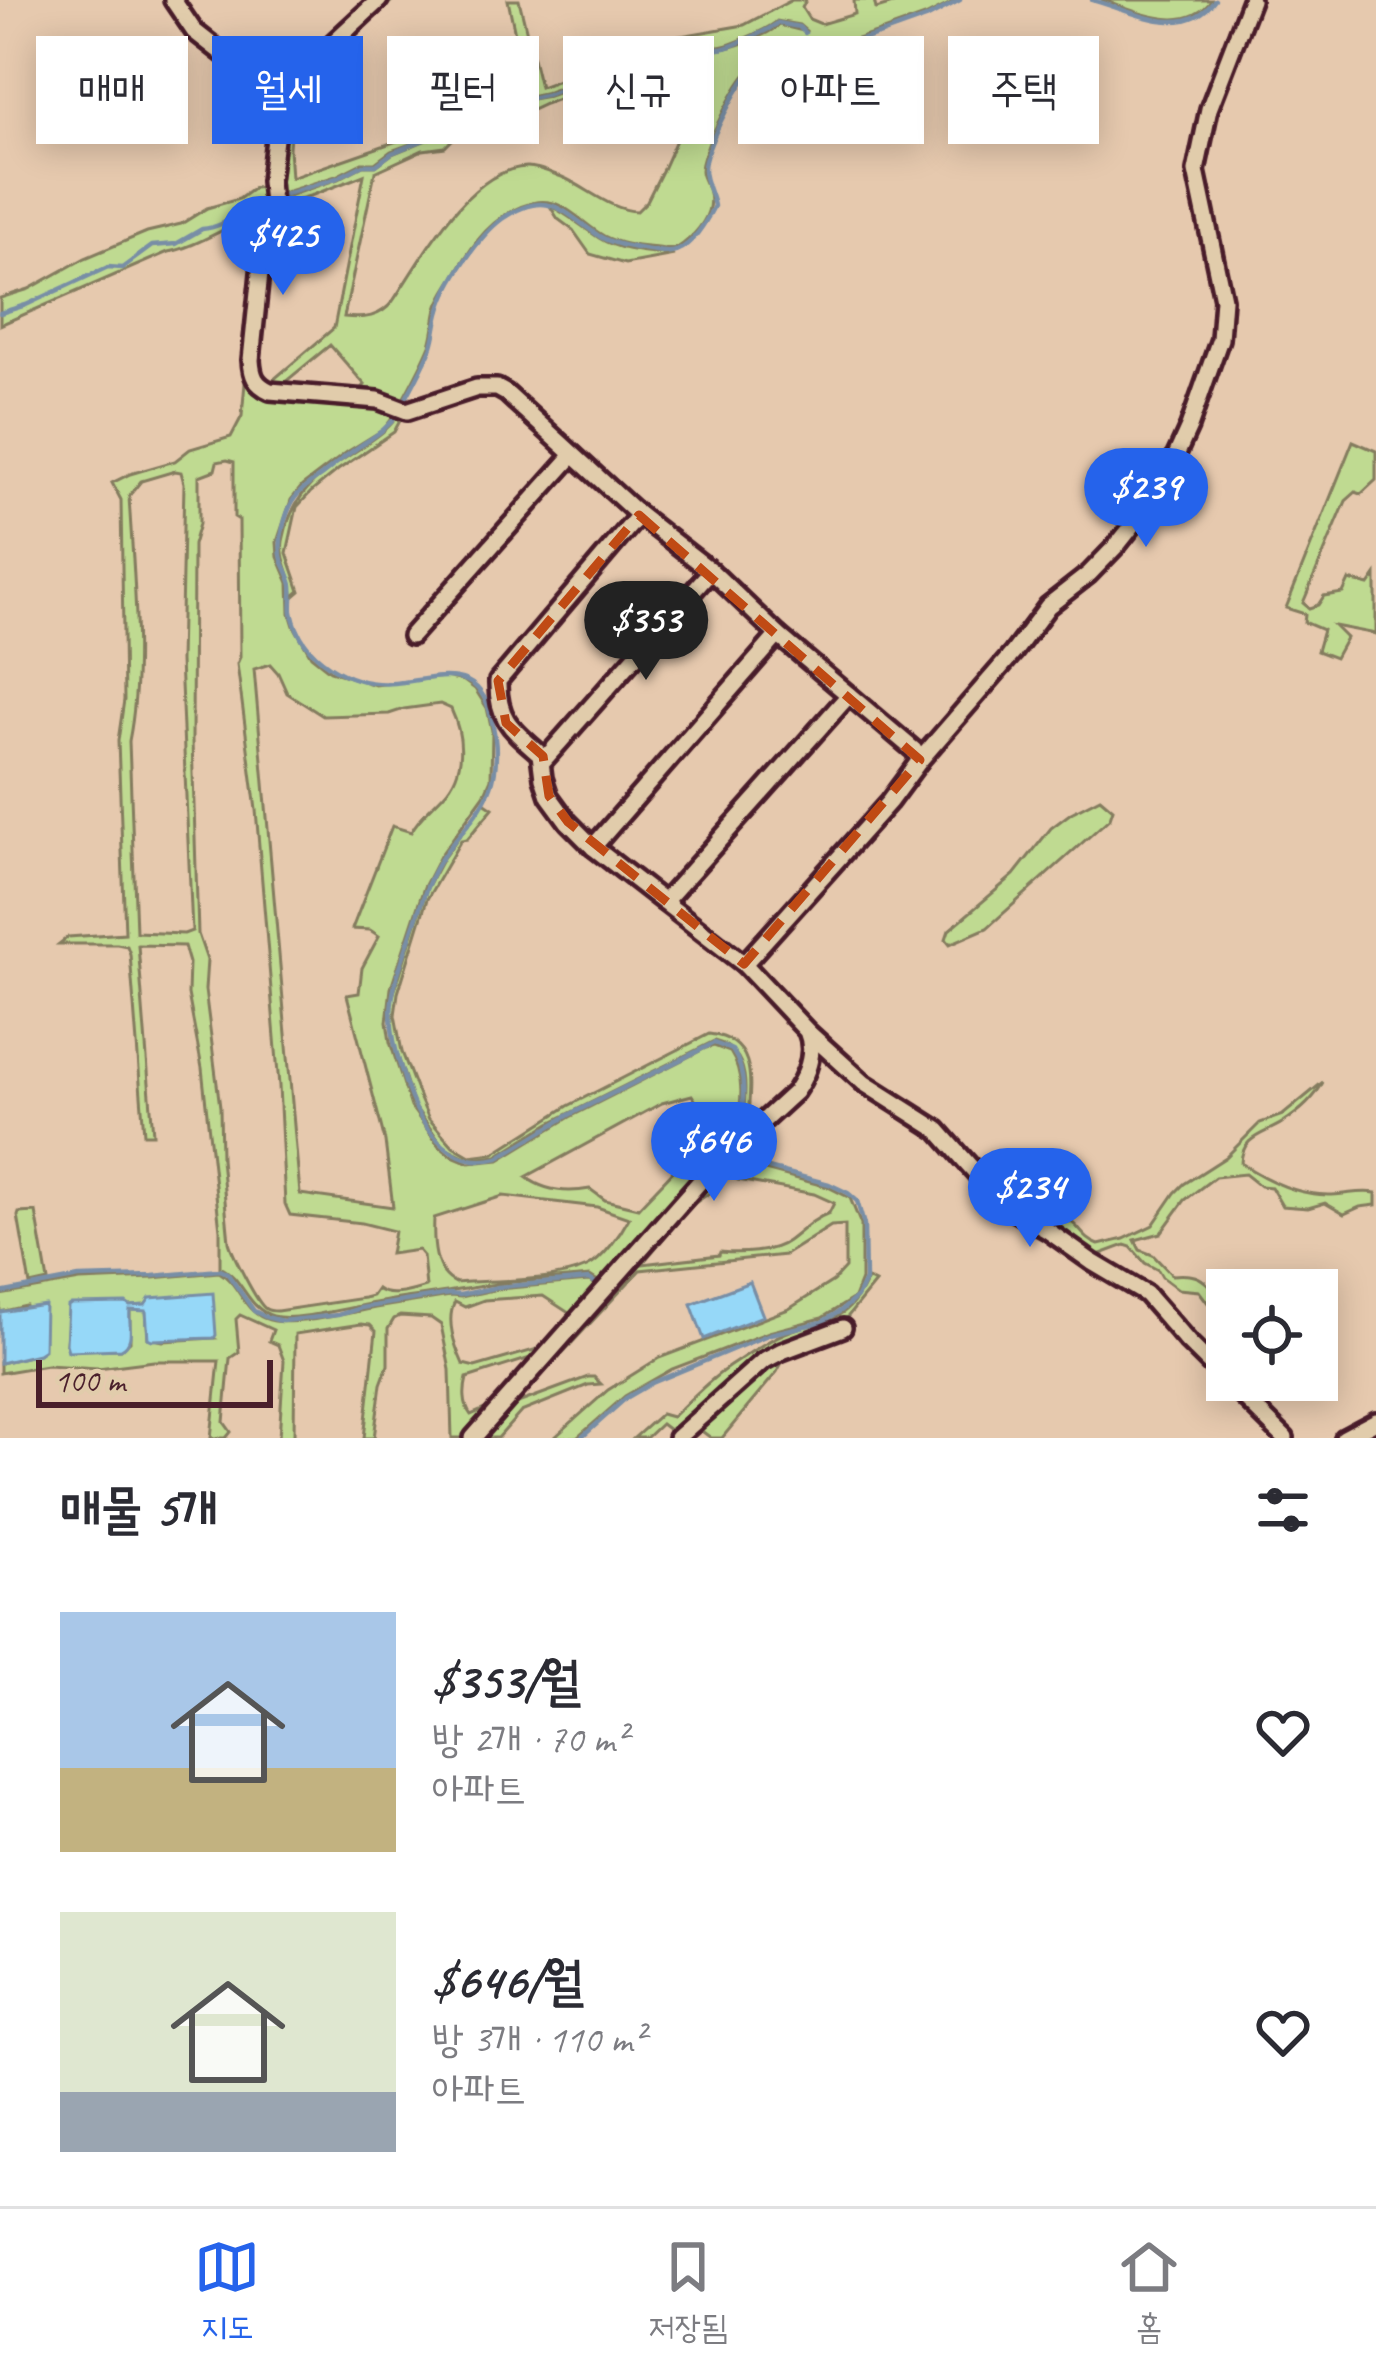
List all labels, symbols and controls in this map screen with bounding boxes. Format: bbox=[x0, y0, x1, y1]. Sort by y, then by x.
chip: 매매 bbox=[36, 36, 188, 144]
chip: 월세 bbox=[212, 36, 363, 144]
chip: 필터 bbox=[387, 36, 539, 144]
chip: 신규 bbox=[563, 36, 714, 144]
chip: 아파트 bbox=[738, 36, 924, 144]
chip: 주택 bbox=[948, 36, 1099, 144]
pin: $425 bbox=[212, 196, 354, 298]
text: $425 bbox=[248, 210, 318, 259]
pin: $239 bbox=[1075, 448, 1217, 550]
text: $239 bbox=[1111, 462, 1181, 511]
pin: $353 bbox=[575, 581, 717, 683]
text: $353 bbox=[611, 595, 681, 644]
pin: $646 bbox=[643, 1102, 785, 1204]
text: $646 bbox=[678, 1116, 750, 1165]
pin: $234 bbox=[959, 1148, 1101, 1250]
text: $234 bbox=[995, 1162, 1065, 1211]
map controls bbox=[1206, 1269, 1338, 1401]
button: locate bbox=[1206, 1269, 1338, 1401]
scale bar bbox=[36, 1354, 273, 1407]
text: 100 m bbox=[54, 1360, 125, 1402]
text: 매물 5개 bbox=[60, 1477, 218, 1541]
icon: filters bbox=[1250, 1477, 1316, 1543]
text: $353/월 bbox=[432, 1649, 581, 1713]
icon: home bbox=[156, 1660, 300, 1804]
icon: heart bbox=[1250, 1699, 1316, 1765]
text: 방 2개 · 70 m² bbox=[432, 1715, 627, 1764]
text: 아파트 bbox=[432, 1765, 526, 1814]
text: $646/월 bbox=[432, 1949, 584, 2013]
icon: home bbox=[156, 1960, 300, 2104]
icon: heart bbox=[1250, 1999, 1316, 2065]
text: 방 3개 · 110 m² bbox=[432, 2015, 644, 2064]
text: 아파트 bbox=[432, 2065, 526, 2114]
tab: 지도 bbox=[194, 2234, 260, 2349]
tab: 저장됨 bbox=[648, 2234, 728, 2349]
tab: 홈 bbox=[1116, 2234, 1182, 2349]

